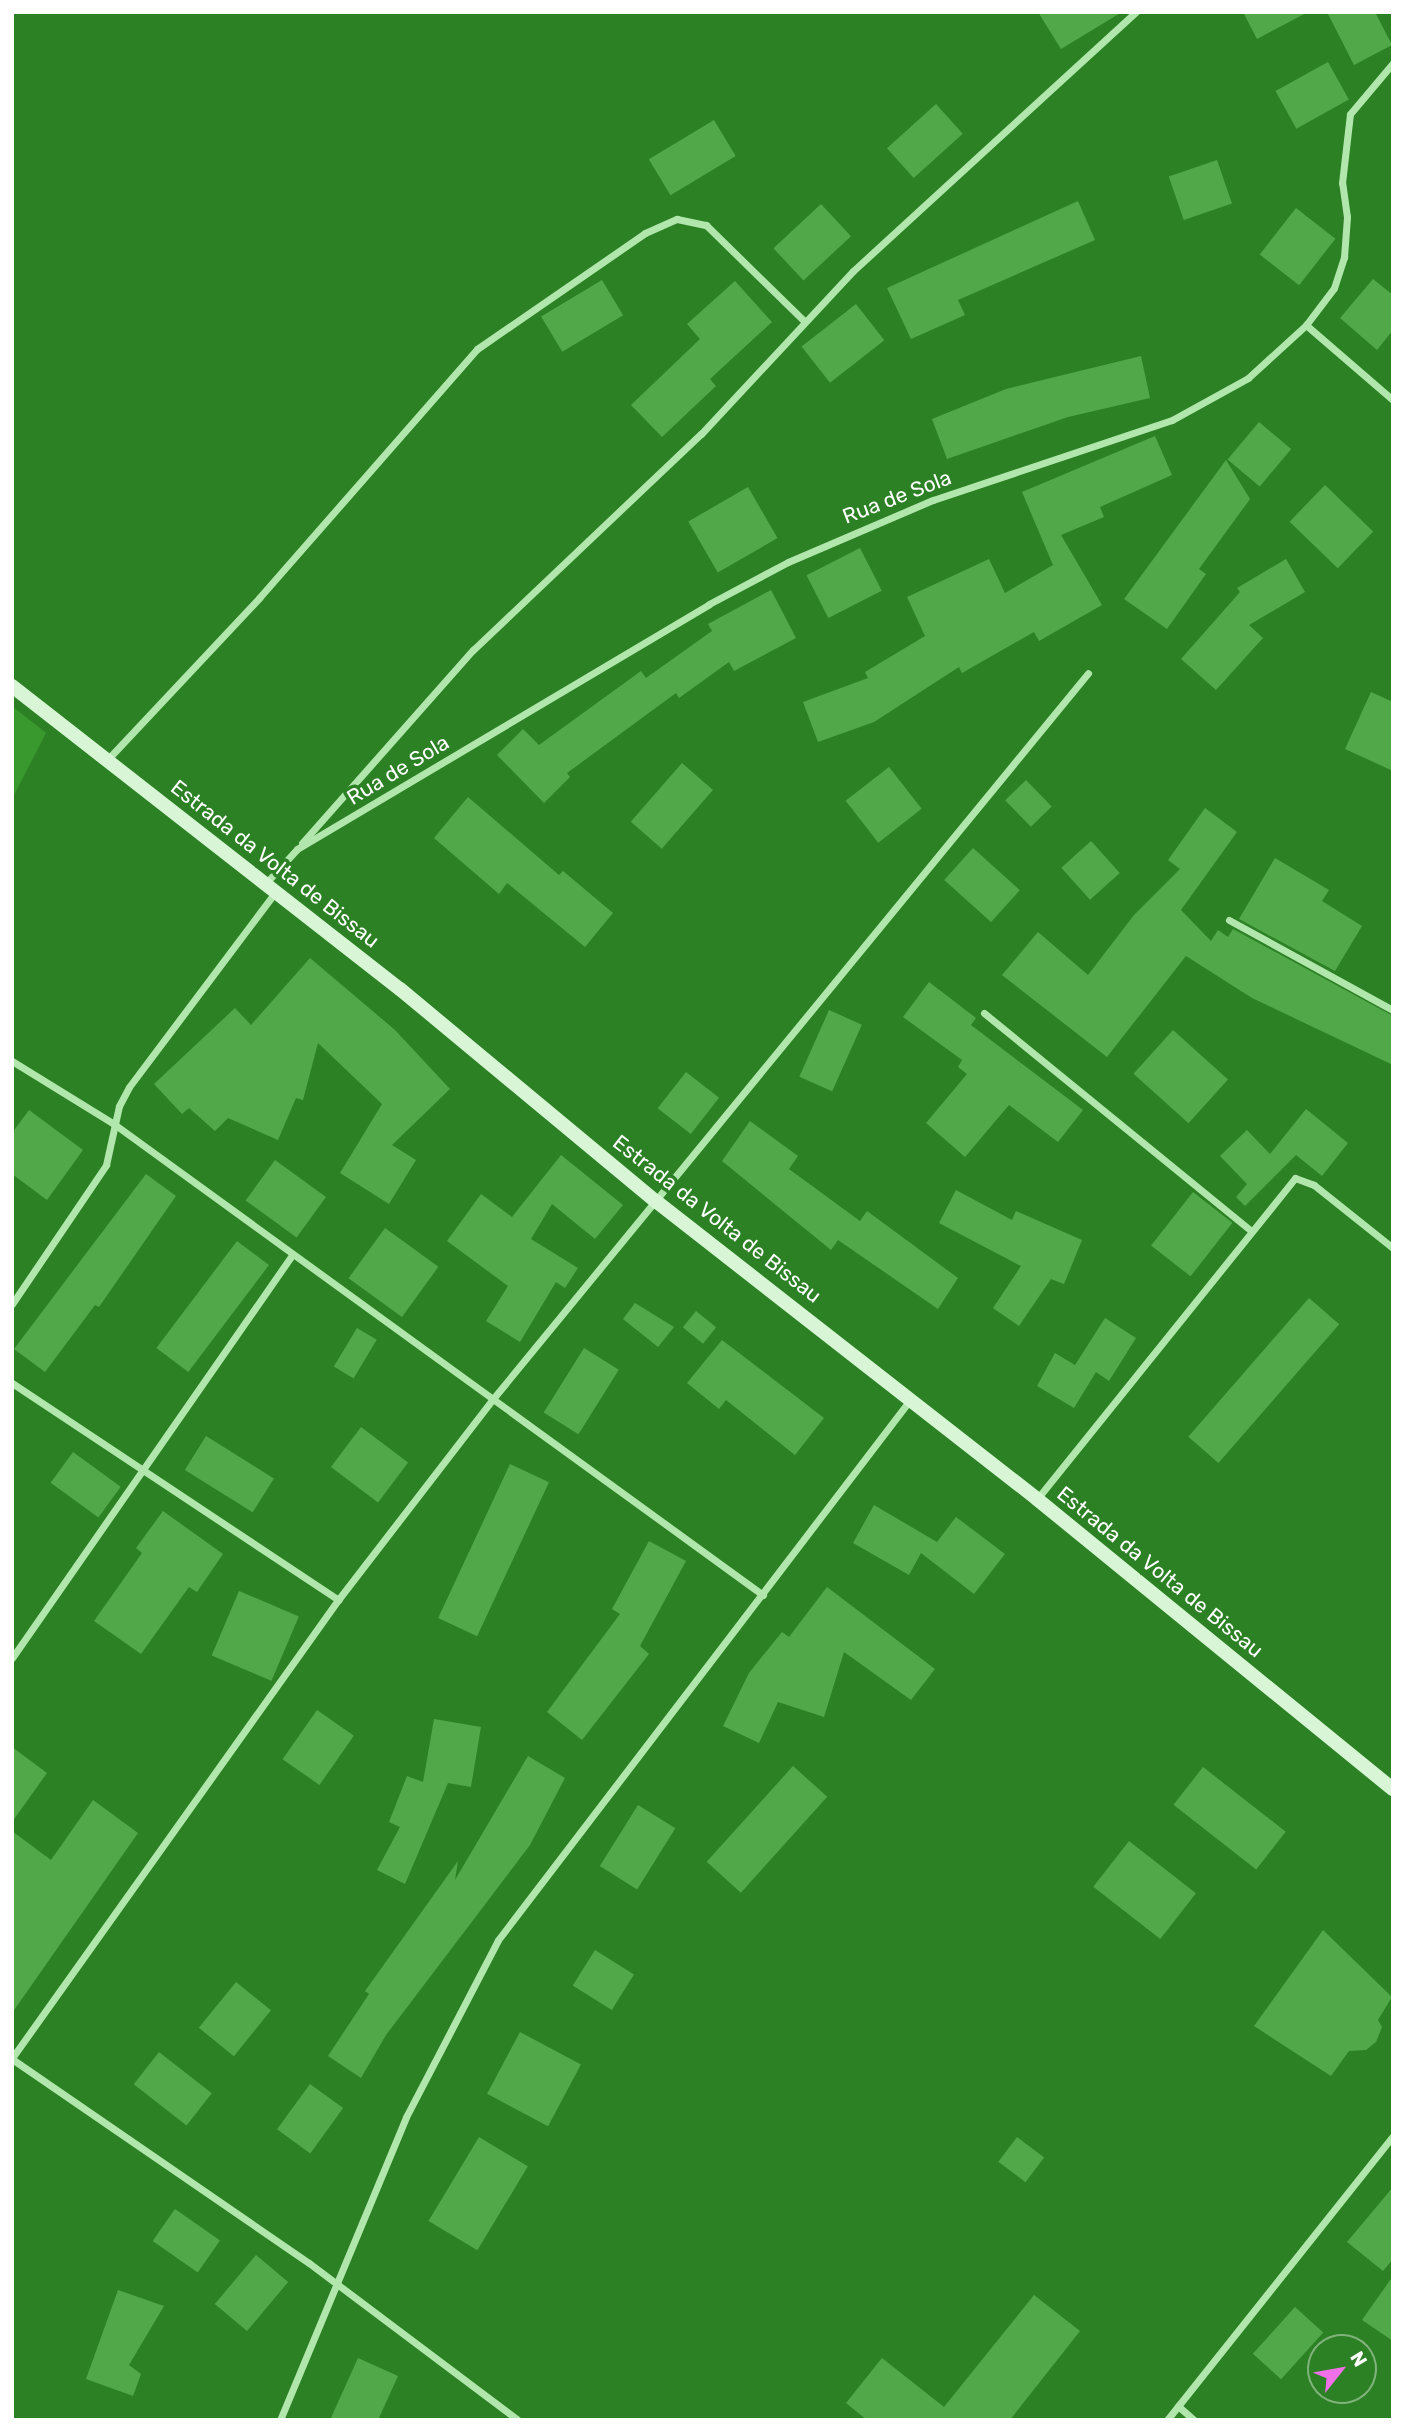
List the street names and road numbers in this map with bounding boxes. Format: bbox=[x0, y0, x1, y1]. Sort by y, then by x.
street label: Rua de Sola bbox=[839, 465, 955, 529]
street label: Rua de Sola bbox=[343, 730, 453, 810]
street label: Estrada da Volta de Bissau bbox=[165, 775, 385, 953]
street label: Estrada da Volta de Bissau bbox=[607, 1130, 827, 1308]
street label: Estrada da Volta de Bissau bbox=[1052, 1481, 1268, 1663]

